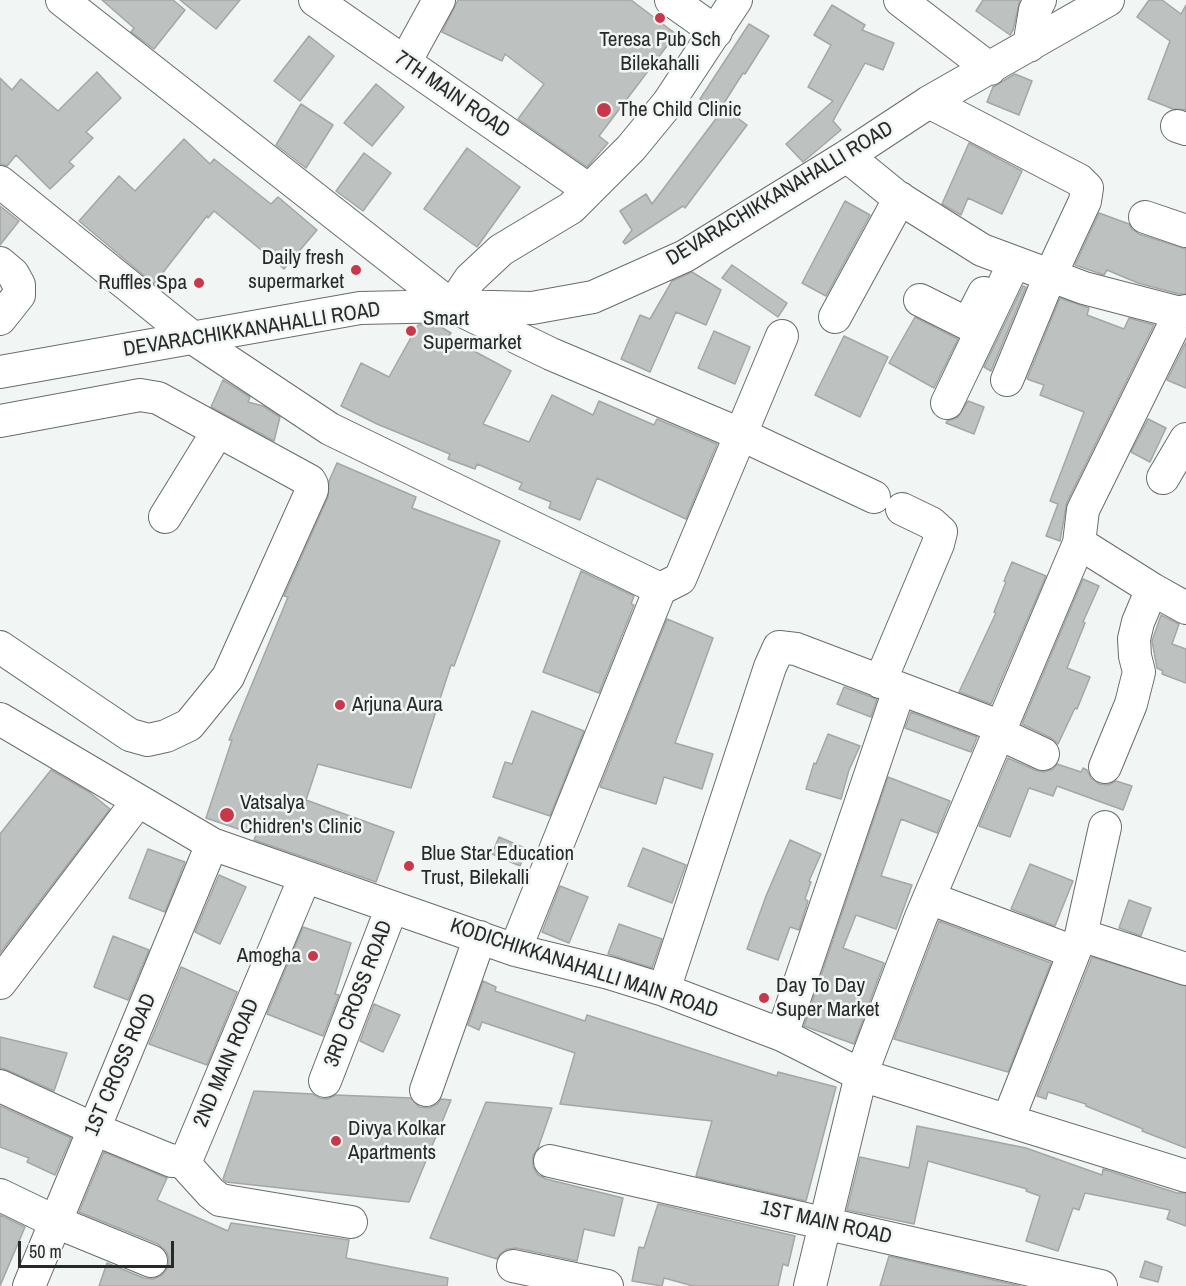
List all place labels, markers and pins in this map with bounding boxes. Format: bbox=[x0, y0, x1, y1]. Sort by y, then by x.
marker: Teresa Pub Sch Bilekahalli bbox=[653, 11, 667, 25]
place label: Teresa Pub Sch Bilekahalli bbox=[599, 27, 721, 77]
place label: The Child Clinic bbox=[618, 97, 741, 123]
marker: The Child Clinic bbox=[595, 101, 613, 119]
place label: Daily fresh supermarket bbox=[248, 245, 344, 295]
marker: Daily fresh supermarket bbox=[349, 263, 363, 277]
place label: Ruffles Spa bbox=[98, 270, 187, 296]
marker: Ruffles Spa bbox=[192, 276, 206, 290]
place label: Smart Supermarket bbox=[423, 306, 522, 356]
marker: Smart Supermarket bbox=[404, 324, 418, 338]
place label: Arjuna Aura bbox=[352, 692, 443, 718]
marker: Arjuna Aura bbox=[333, 698, 347, 712]
place label: Vatsalya Chidren's Clinic bbox=[240, 790, 362, 840]
marker: Vatsalya Chidren's Clinic bbox=[218, 806, 236, 824]
place label: Blue Star Education Trust, Bilekalli bbox=[421, 841, 574, 891]
marker: Blue Star Education Trust, Bilekalli bbox=[402, 859, 416, 873]
place label: Amogha bbox=[237, 943, 301, 969]
marker: Amogha bbox=[306, 949, 320, 963]
place label: Day To Day Super Market bbox=[776, 973, 879, 1023]
marker: Day To Day Super Market bbox=[757, 991, 771, 1005]
place label: Divya Kolkar Apartments bbox=[348, 1116, 446, 1166]
marker: Divya Kolkar Apartments bbox=[329, 1134, 343, 1148]

